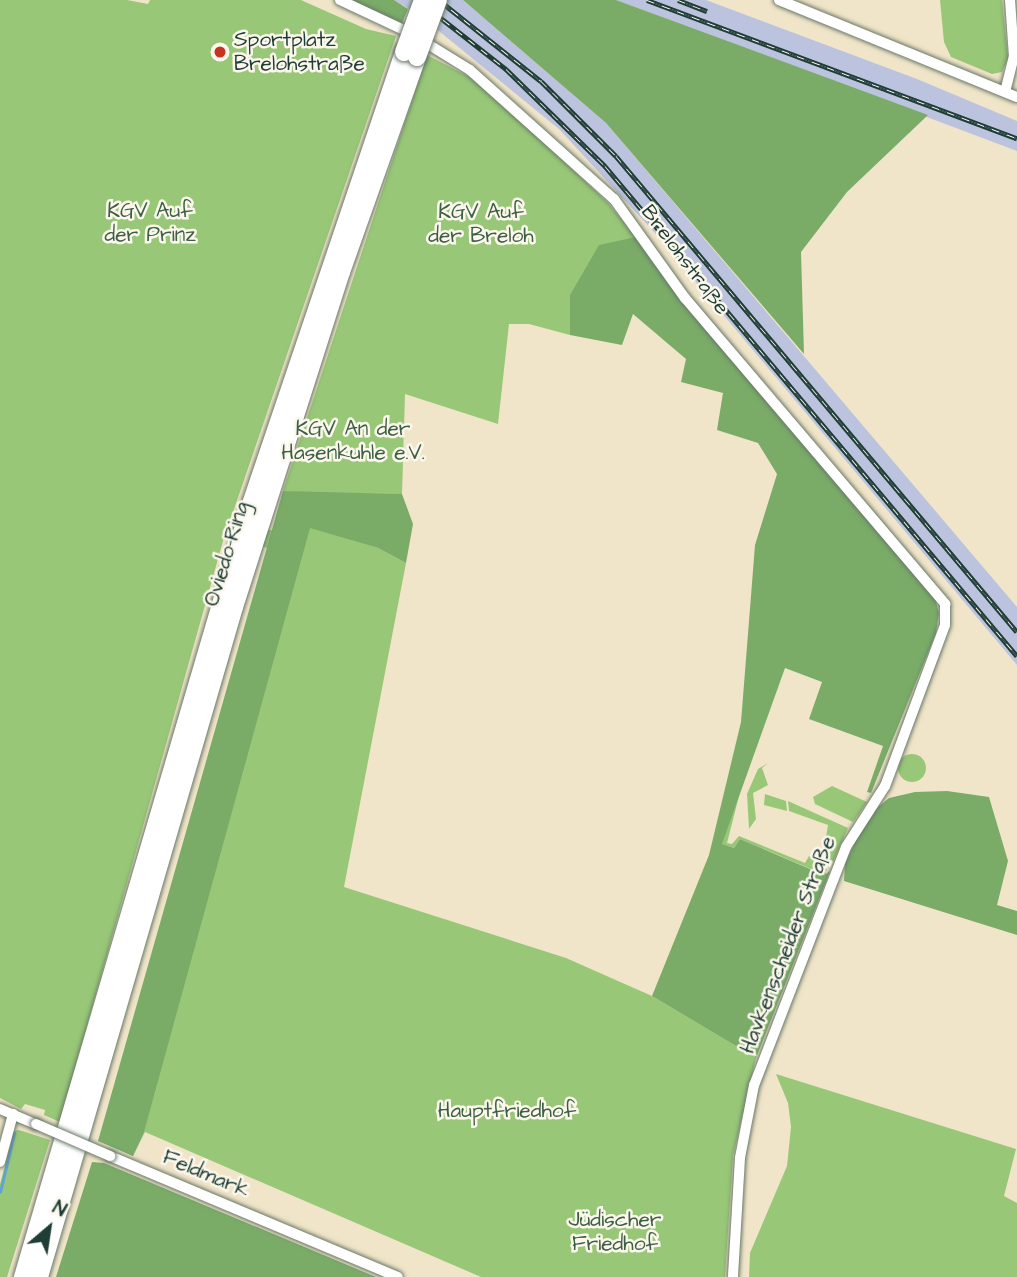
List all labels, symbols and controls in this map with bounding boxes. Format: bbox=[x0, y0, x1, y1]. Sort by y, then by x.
place label: Sportplatz Brelohstraße bbox=[234, 27, 365, 77]
marker: Sportplatz Brelohstraße bbox=[212, 44, 228, 60]
park label: KGV Auf der Prinz bbox=[104, 198, 196, 248]
park label: KGV Auf der Breloh bbox=[428, 199, 534, 249]
street label: Brelohstraße bbox=[636, 200, 734, 320]
park label: KGV An der Hasenkuhle e.V. bbox=[281, 416, 425, 466]
street label: Oviedo-Ring bbox=[199, 499, 255, 609]
street label: Havkenscheider Straße bbox=[735, 833, 841, 1057]
park label: Hauptfriedhof bbox=[438, 1098, 576, 1124]
street label: Feldmark bbox=[159, 1145, 253, 1203]
north arrow bbox=[14, 1193, 84, 1263]
text: N bbox=[48, 1194, 71, 1224]
park label: Jüdischer Friedhof bbox=[569, 1207, 661, 1257]

